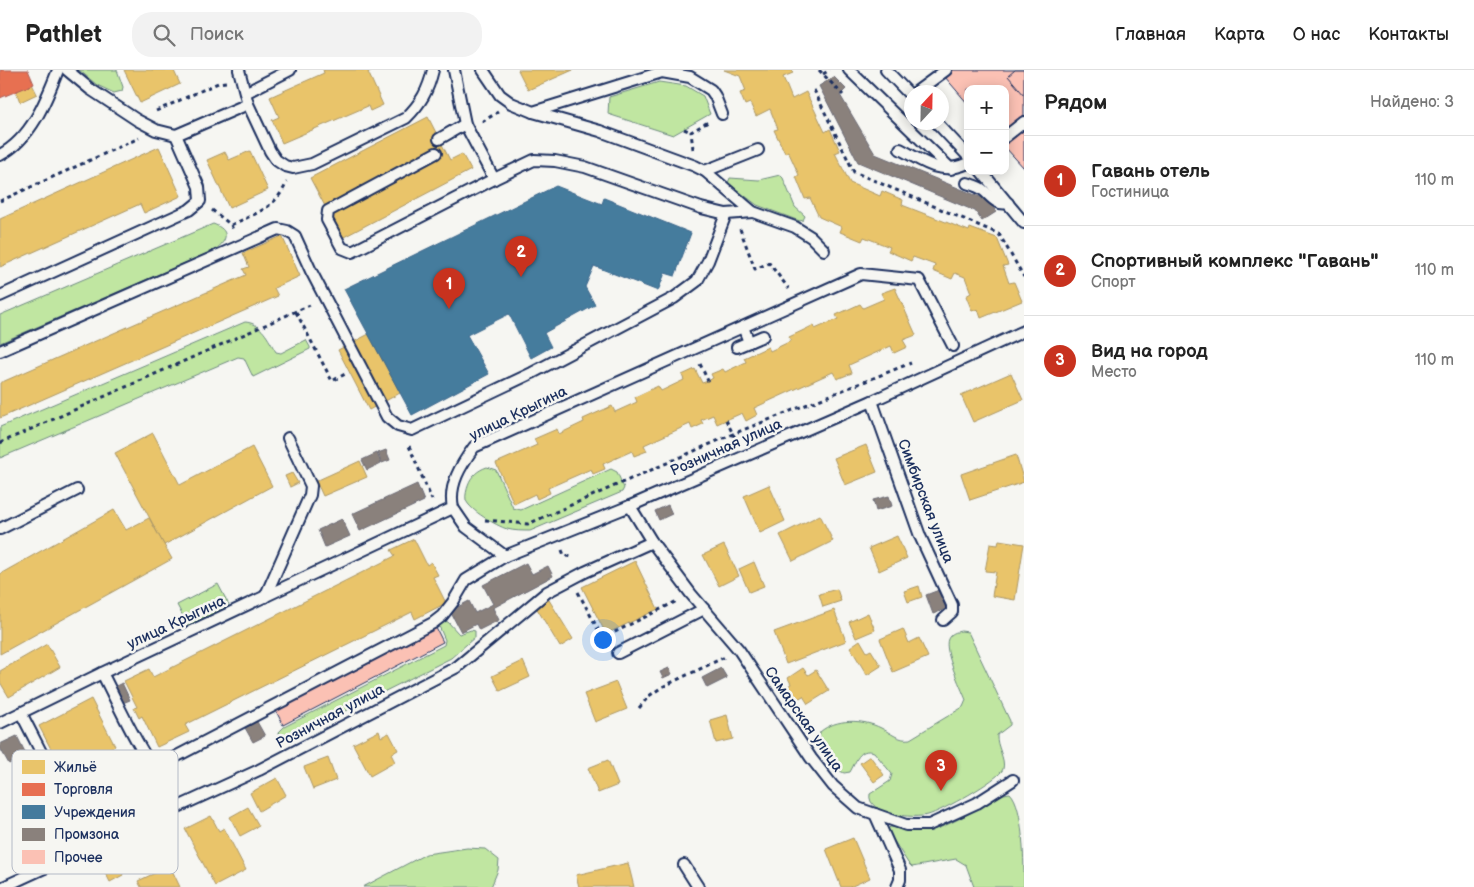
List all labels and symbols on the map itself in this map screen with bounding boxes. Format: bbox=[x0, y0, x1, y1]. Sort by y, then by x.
north arrow bbox=[904, 85, 949, 130]
pin: 2 bbox=[505, 236, 537, 277]
pin: 1 bbox=[433, 268, 465, 309]
street label: улица Крыгина bbox=[466, 382, 570, 445]
street label: Розничная улица bbox=[667, 414, 785, 481]
street label: Симбирская улица bbox=[893, 436, 958, 566]
street label: улица Крыгина bbox=[124, 591, 228, 653]
your location bbox=[590, 627, 616, 653]
street label: Самарская улица bbox=[760, 663, 847, 776]
street label: Розничная улица bbox=[273, 680, 388, 753]
legend bbox=[12, 750, 178, 874]
pin: 3 bbox=[925, 750, 957, 791]
text: Жильё bbox=[54, 759, 97, 776]
text: Торговля bbox=[54, 781, 113, 798]
text: Учреждения bbox=[54, 804, 136, 821]
text: Промзона bbox=[54, 826, 120, 843]
text: Прочее bbox=[54, 849, 103, 866]

